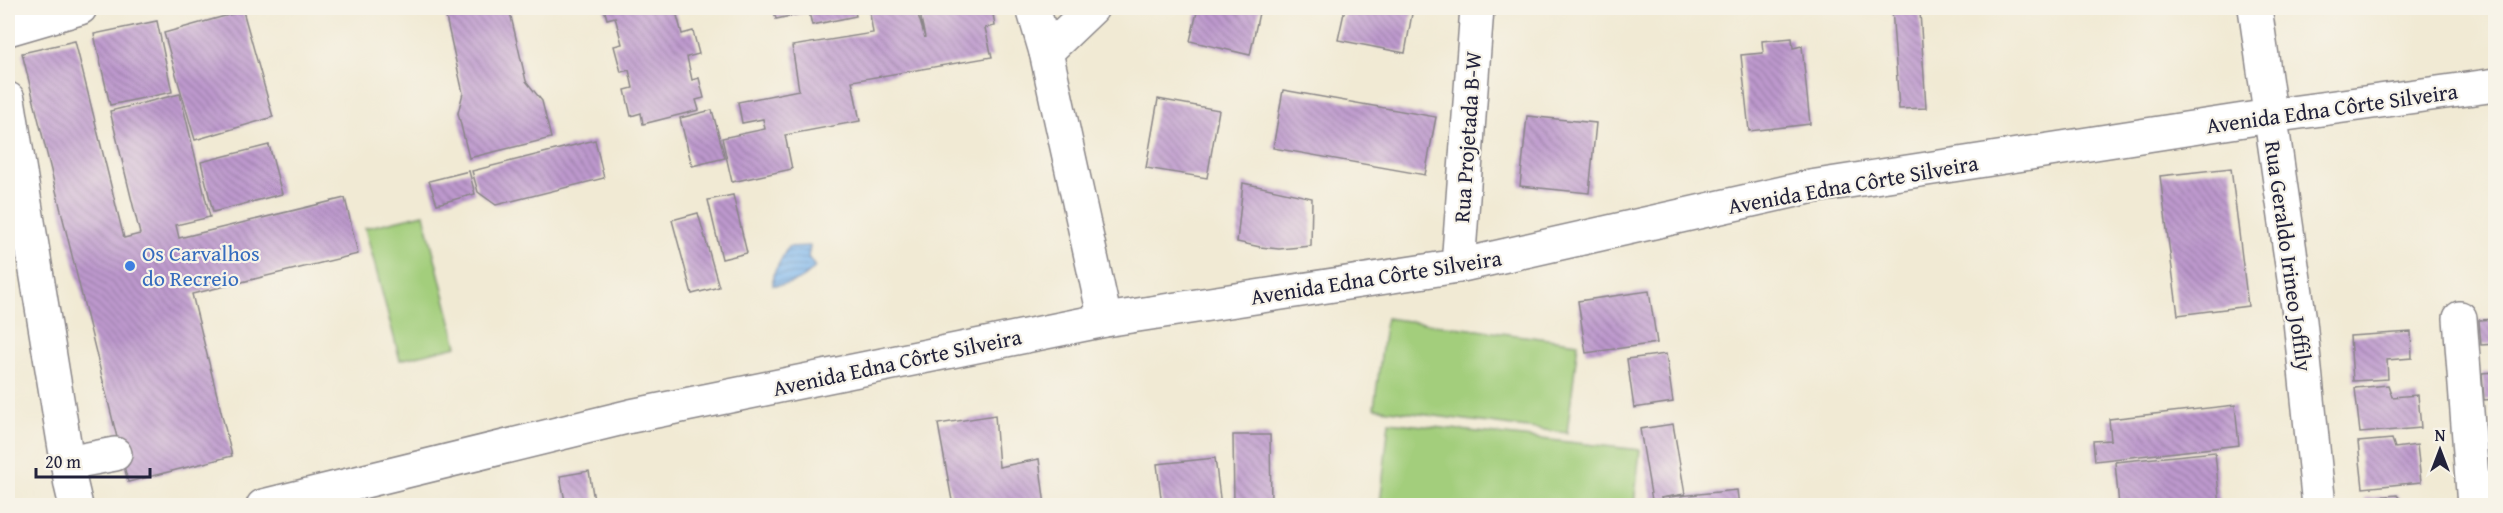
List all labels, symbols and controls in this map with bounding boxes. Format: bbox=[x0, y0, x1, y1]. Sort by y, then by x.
street label: Rua Projetada B-W bbox=[1445, 50, 1489, 224]
street label: Avenida Edna Côrte Silveira bbox=[2204, 74, 2460, 141]
street label: Rua Geraldo Irineo Joffily bbox=[2257, 139, 2321, 373]
street label: Avenida Edna Côrte Silveira bbox=[1725, 146, 1981, 222]
place label: Os Carvalhos do Recreio bbox=[142, 237, 260, 294]
street label: Avenida Edna Côrte Silveira bbox=[1248, 241, 1504, 313]
marker: Os Carvalhos do Recreio bbox=[123, 259, 137, 273]
street label: Avenida Edna Côrte Silveira bbox=[770, 320, 1025, 404]
north arrow bbox=[2410, 420, 2470, 480]
text: N bbox=[2435, 423, 2446, 447]
scale bar bbox=[36, 441, 150, 479]
text: 20 m bbox=[45, 448, 81, 475]

